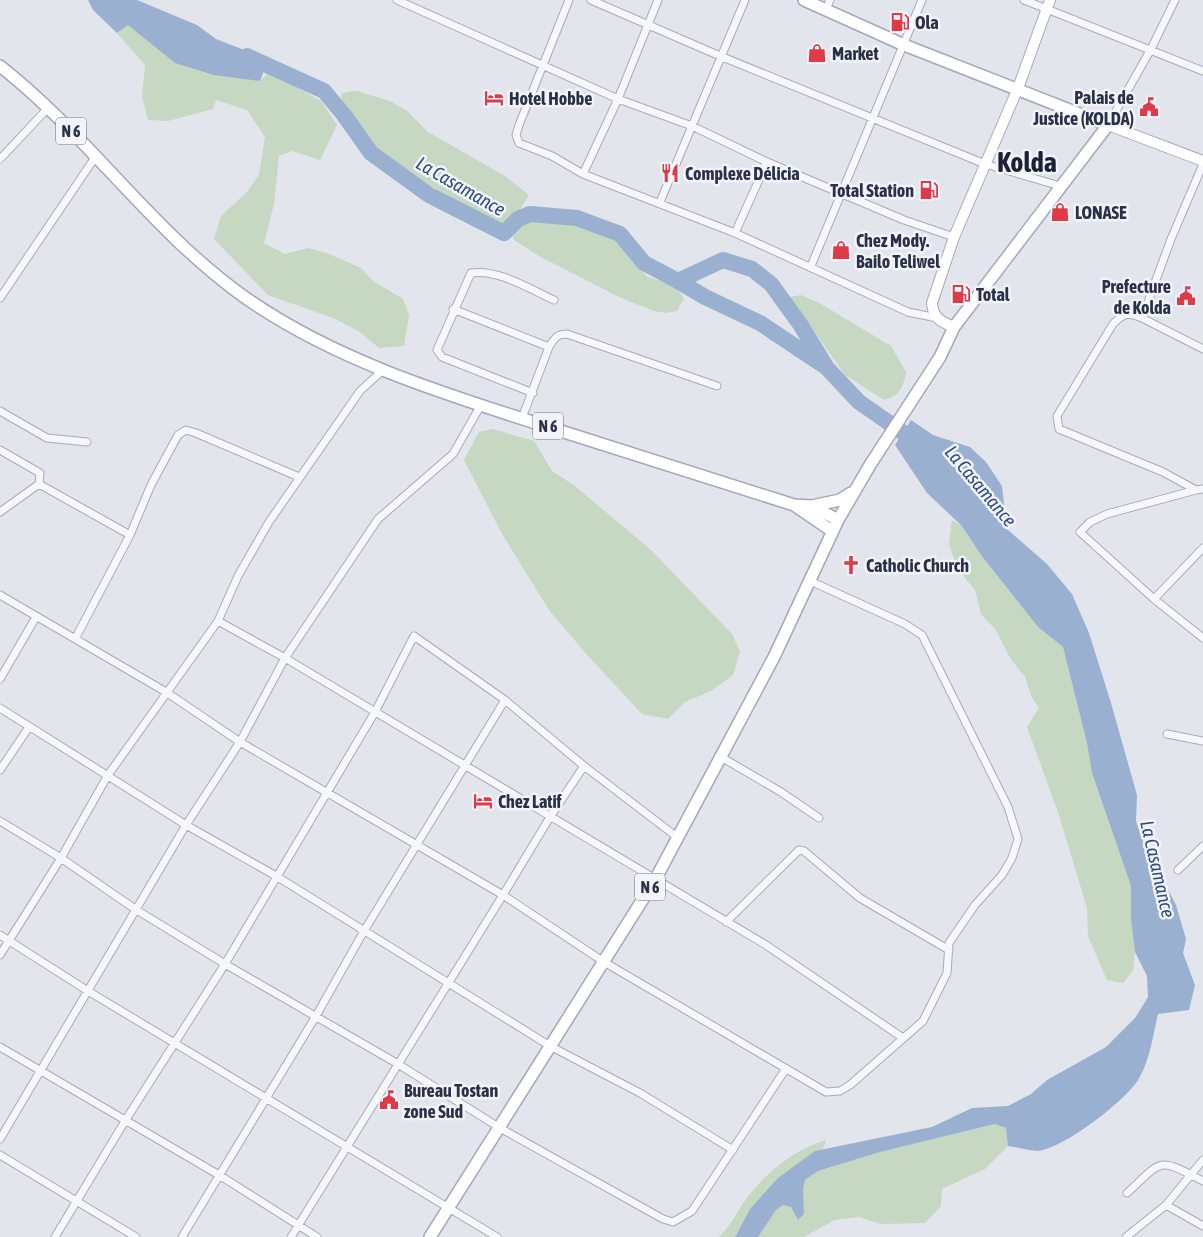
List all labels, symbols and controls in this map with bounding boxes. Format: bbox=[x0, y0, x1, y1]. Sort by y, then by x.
fuel station icon: Ola bbox=[889, 11, 911, 33]
place label: Ola bbox=[915, 12, 939, 33]
shop icon: Market bbox=[806, 42, 828, 64]
place label: Market bbox=[832, 43, 879, 64]
hotel icon: Hotel Hobbe bbox=[483, 87, 505, 109]
place label: Palais de Justice (KOLDA) bbox=[1032, 87, 1134, 129]
place label: Hotel Hobbe bbox=[509, 88, 592, 109]
public building icon: Palais de Justice (KOLDA) bbox=[1138, 96, 1160, 118]
road number: N 6 bbox=[56, 118, 86, 144]
district label: Kolda bbox=[997, 146, 1057, 178]
water label: La Casamance bbox=[413, 152, 509, 220]
restaurant icon: Complexe Délicia bbox=[659, 162, 681, 184]
place label: Complexe Délicia bbox=[685, 163, 800, 184]
fuel station icon: Total Station bbox=[918, 179, 940, 201]
place label: Total Station bbox=[830, 180, 914, 201]
shop icon: LONASE bbox=[1049, 201, 1071, 223]
place label: LONASE bbox=[1075, 202, 1127, 223]
place label: Chez Mody. Bailo Teliwel bbox=[856, 230, 940, 272]
shop icon: Chez Mody. Bailo Teliwel bbox=[830, 239, 852, 261]
place label: Prefecture de Kolda bbox=[1102, 276, 1171, 318]
fuel station icon: Total bbox=[950, 283, 972, 305]
place label: Total bbox=[976, 284, 1010, 305]
public building icon: Prefecture de Kolda bbox=[1175, 285, 1197, 307]
road number: N 6 bbox=[533, 412, 563, 440]
water label: La Casamance bbox=[941, 441, 1021, 531]
church icon: Catholic Church bbox=[840, 554, 862, 576]
place label: Catholic Church bbox=[866, 555, 969, 576]
hotel icon: Chez Latif bbox=[472, 790, 494, 812]
place label: Chez Latif bbox=[498, 791, 563, 812]
water label: La Casamance bbox=[1136, 818, 1180, 920]
road number: N 6 bbox=[635, 874, 665, 900]
place label: Bureau Tostan zone Sud bbox=[404, 1080, 498, 1122]
public building icon: Bureau Tostan zone Sud bbox=[378, 1089, 400, 1111]

